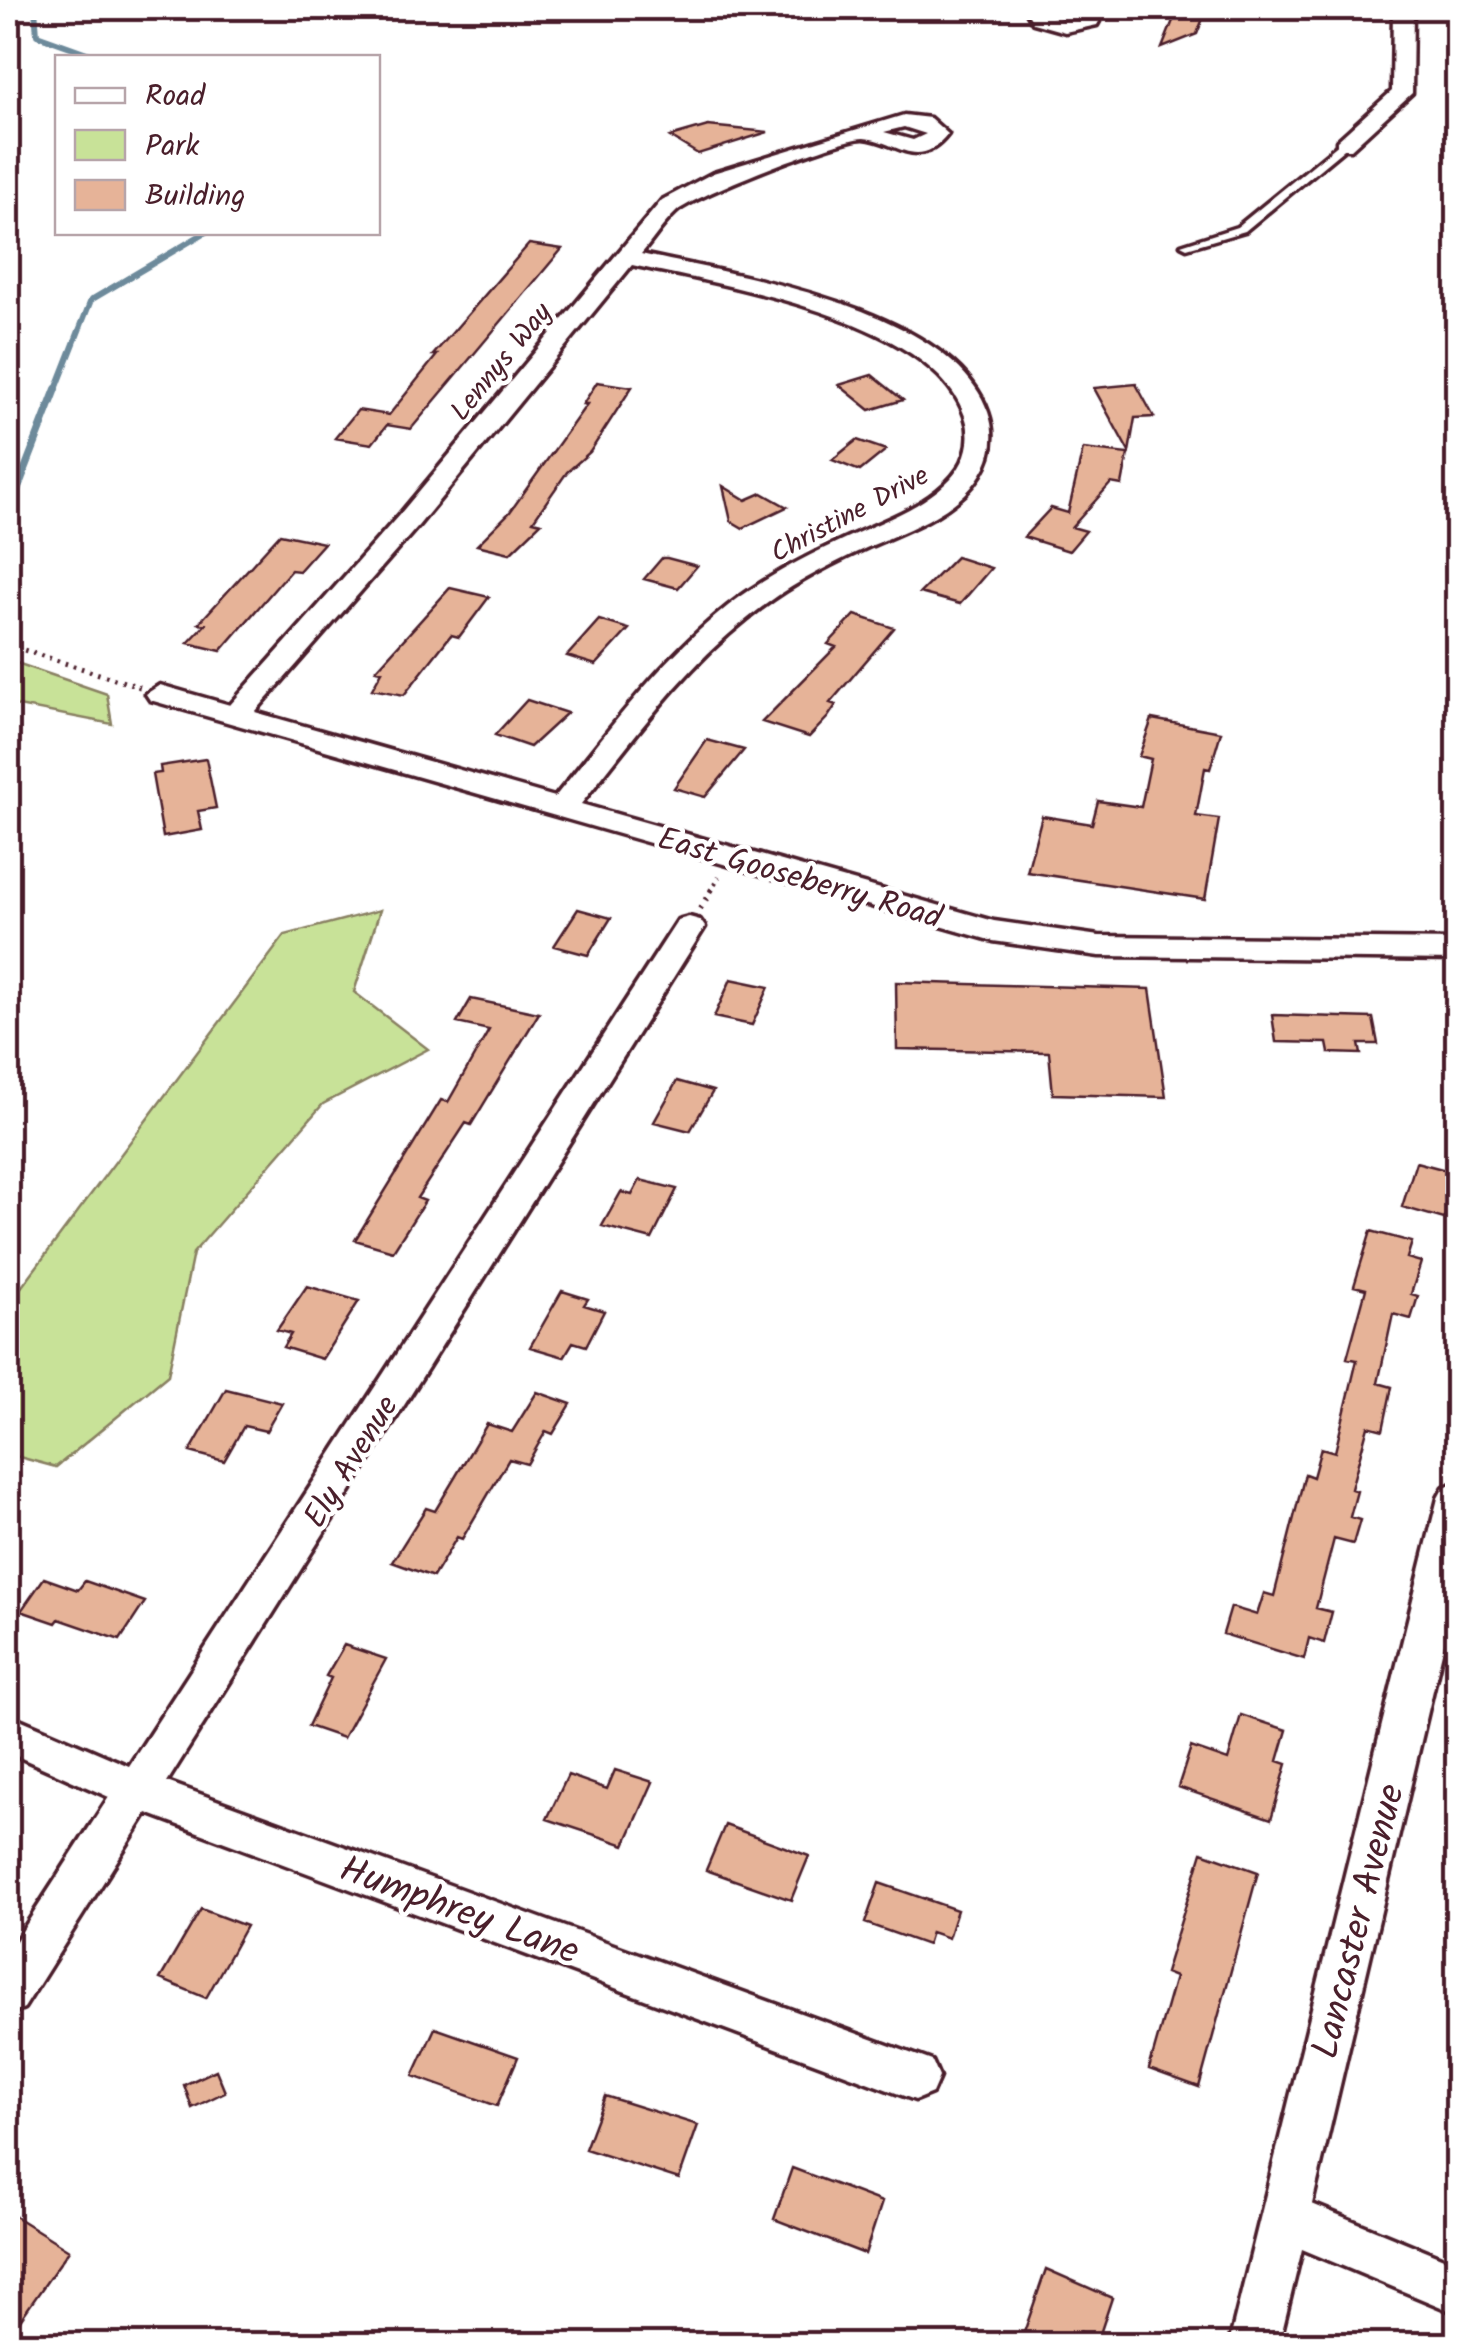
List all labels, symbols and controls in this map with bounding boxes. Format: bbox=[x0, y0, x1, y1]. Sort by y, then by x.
legend bbox=[55, 55, 380, 235]
text: Road bbox=[145, 73, 206, 121]
text: Park bbox=[145, 123, 200, 171]
text: Building bbox=[145, 173, 245, 221]
street label: Lennys Way bbox=[440, 292, 565, 432]
street label: Christine Drive bbox=[763, 454, 938, 576]
street label: East Gooseberry Road bbox=[651, 814, 948, 945]
street label: Ely Avenue bbox=[291, 1386, 413, 1539]
street label: Lancaster Avenue bbox=[1297, 1778, 1423, 2065]
street label: Humphrey Lane bbox=[331, 1841, 587, 1983]

